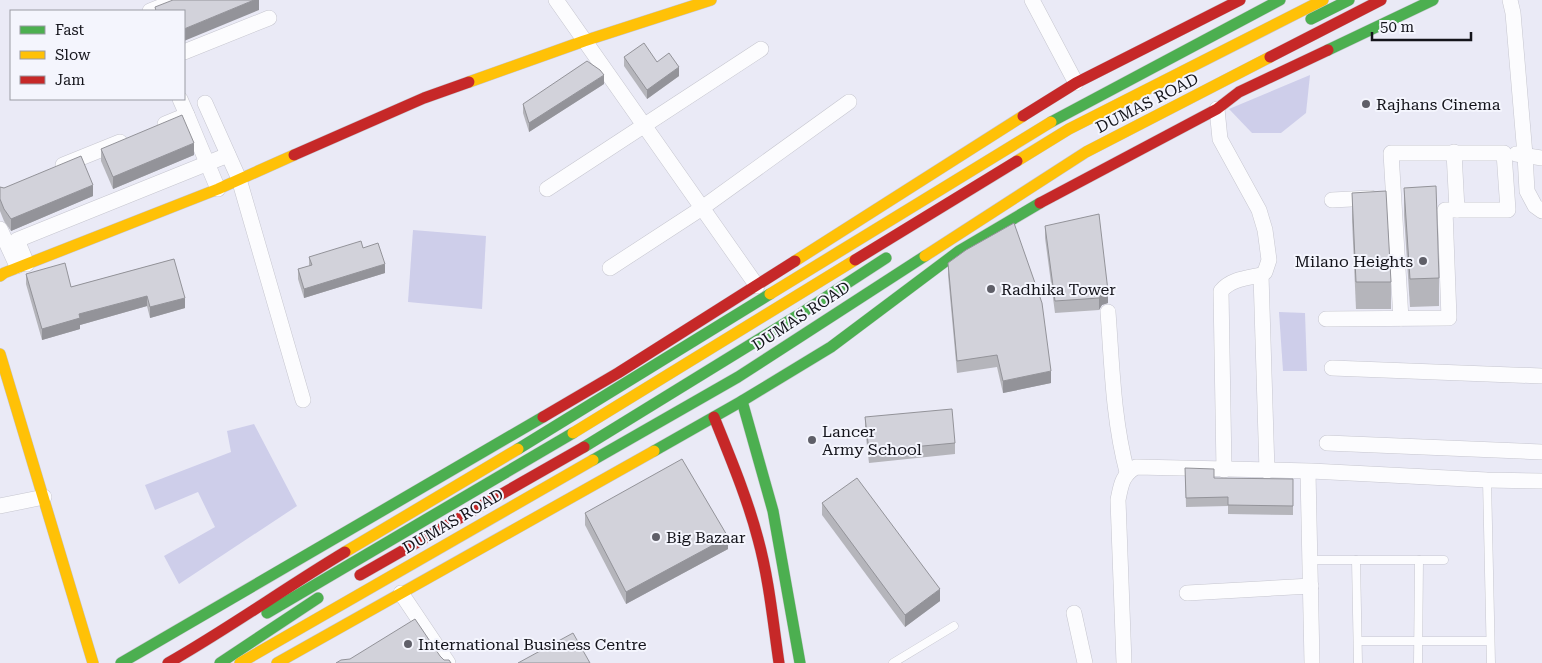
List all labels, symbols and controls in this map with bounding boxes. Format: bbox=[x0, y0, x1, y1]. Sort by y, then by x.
legend bbox=[10, 10, 185, 100]
scale bar bbox=[1372, 10, 1471, 42]
text: 50 m bbox=[1380, 18, 1415, 36]
text: Fast bbox=[55, 21, 85, 39]
text: Slow bbox=[55, 46, 91, 64]
street label: DUMAS ROAD bbox=[1092, 69, 1202, 137]
text: Jam bbox=[55, 71, 85, 89]
place label: Rajhans Cinema bbox=[1376, 95, 1501, 114]
marker: Rajhans Cinema bbox=[1360, 98, 1372, 110]
place label: Milano Heights bbox=[1295, 252, 1413, 271]
marker: Milano Heights bbox=[1417, 255, 1429, 267]
street label: DUMAS ROAD bbox=[748, 277, 854, 355]
place label: Radhika Tower bbox=[1001, 280, 1116, 299]
marker: Radhika Tower bbox=[985, 283, 997, 295]
place label: Lancer Army School bbox=[822, 422, 922, 459]
marker: Lancer Army School bbox=[806, 434, 818, 446]
street label: DUMAS ROAD bbox=[399, 485, 507, 557]
place label: Big Bazaar bbox=[666, 528, 746, 547]
marker: Big Bazaar bbox=[650, 531, 662, 543]
place label: International Business Centre bbox=[418, 635, 647, 654]
marker: International Business Centre bbox=[402, 638, 414, 650]

